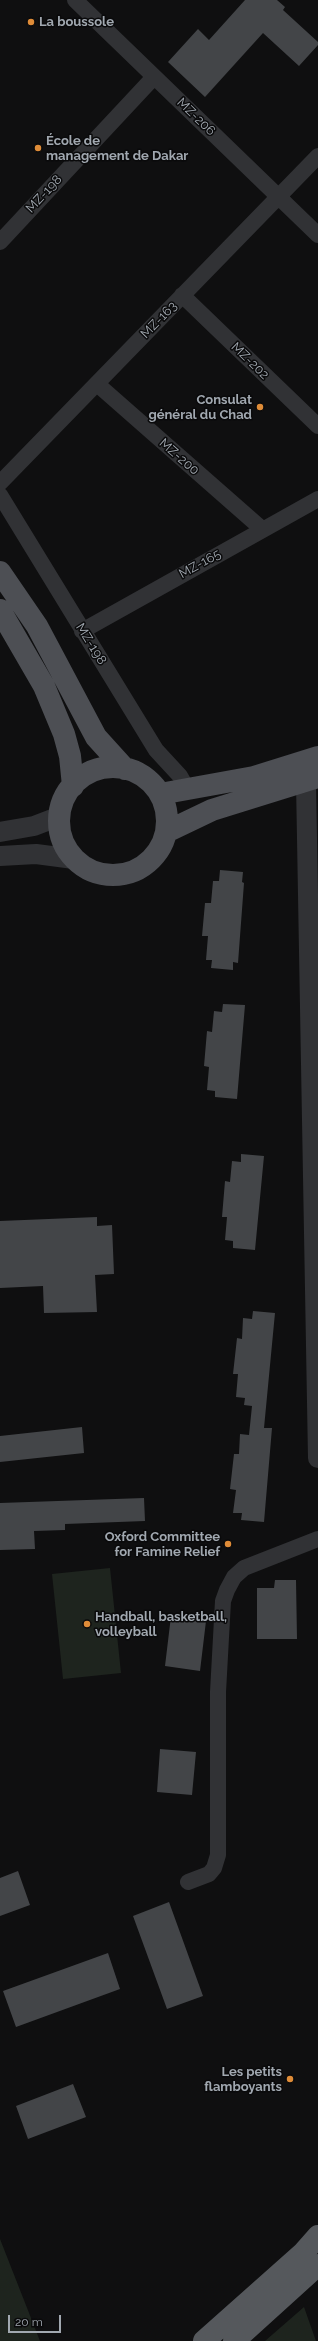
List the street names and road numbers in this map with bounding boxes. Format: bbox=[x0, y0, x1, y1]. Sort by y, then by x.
street label: MZ-206 bbox=[173, 95, 219, 139]
street label: MZ-198 bbox=[23, 172, 65, 216]
street label: MZ-163 bbox=[138, 298, 180, 342]
street label: MZ-202 bbox=[228, 339, 272, 383]
street label: MZ-200 bbox=[156, 435, 202, 479]
street label: MZ-165 bbox=[176, 546, 224, 582]
street label: MZ-198 bbox=[72, 620, 110, 668]

